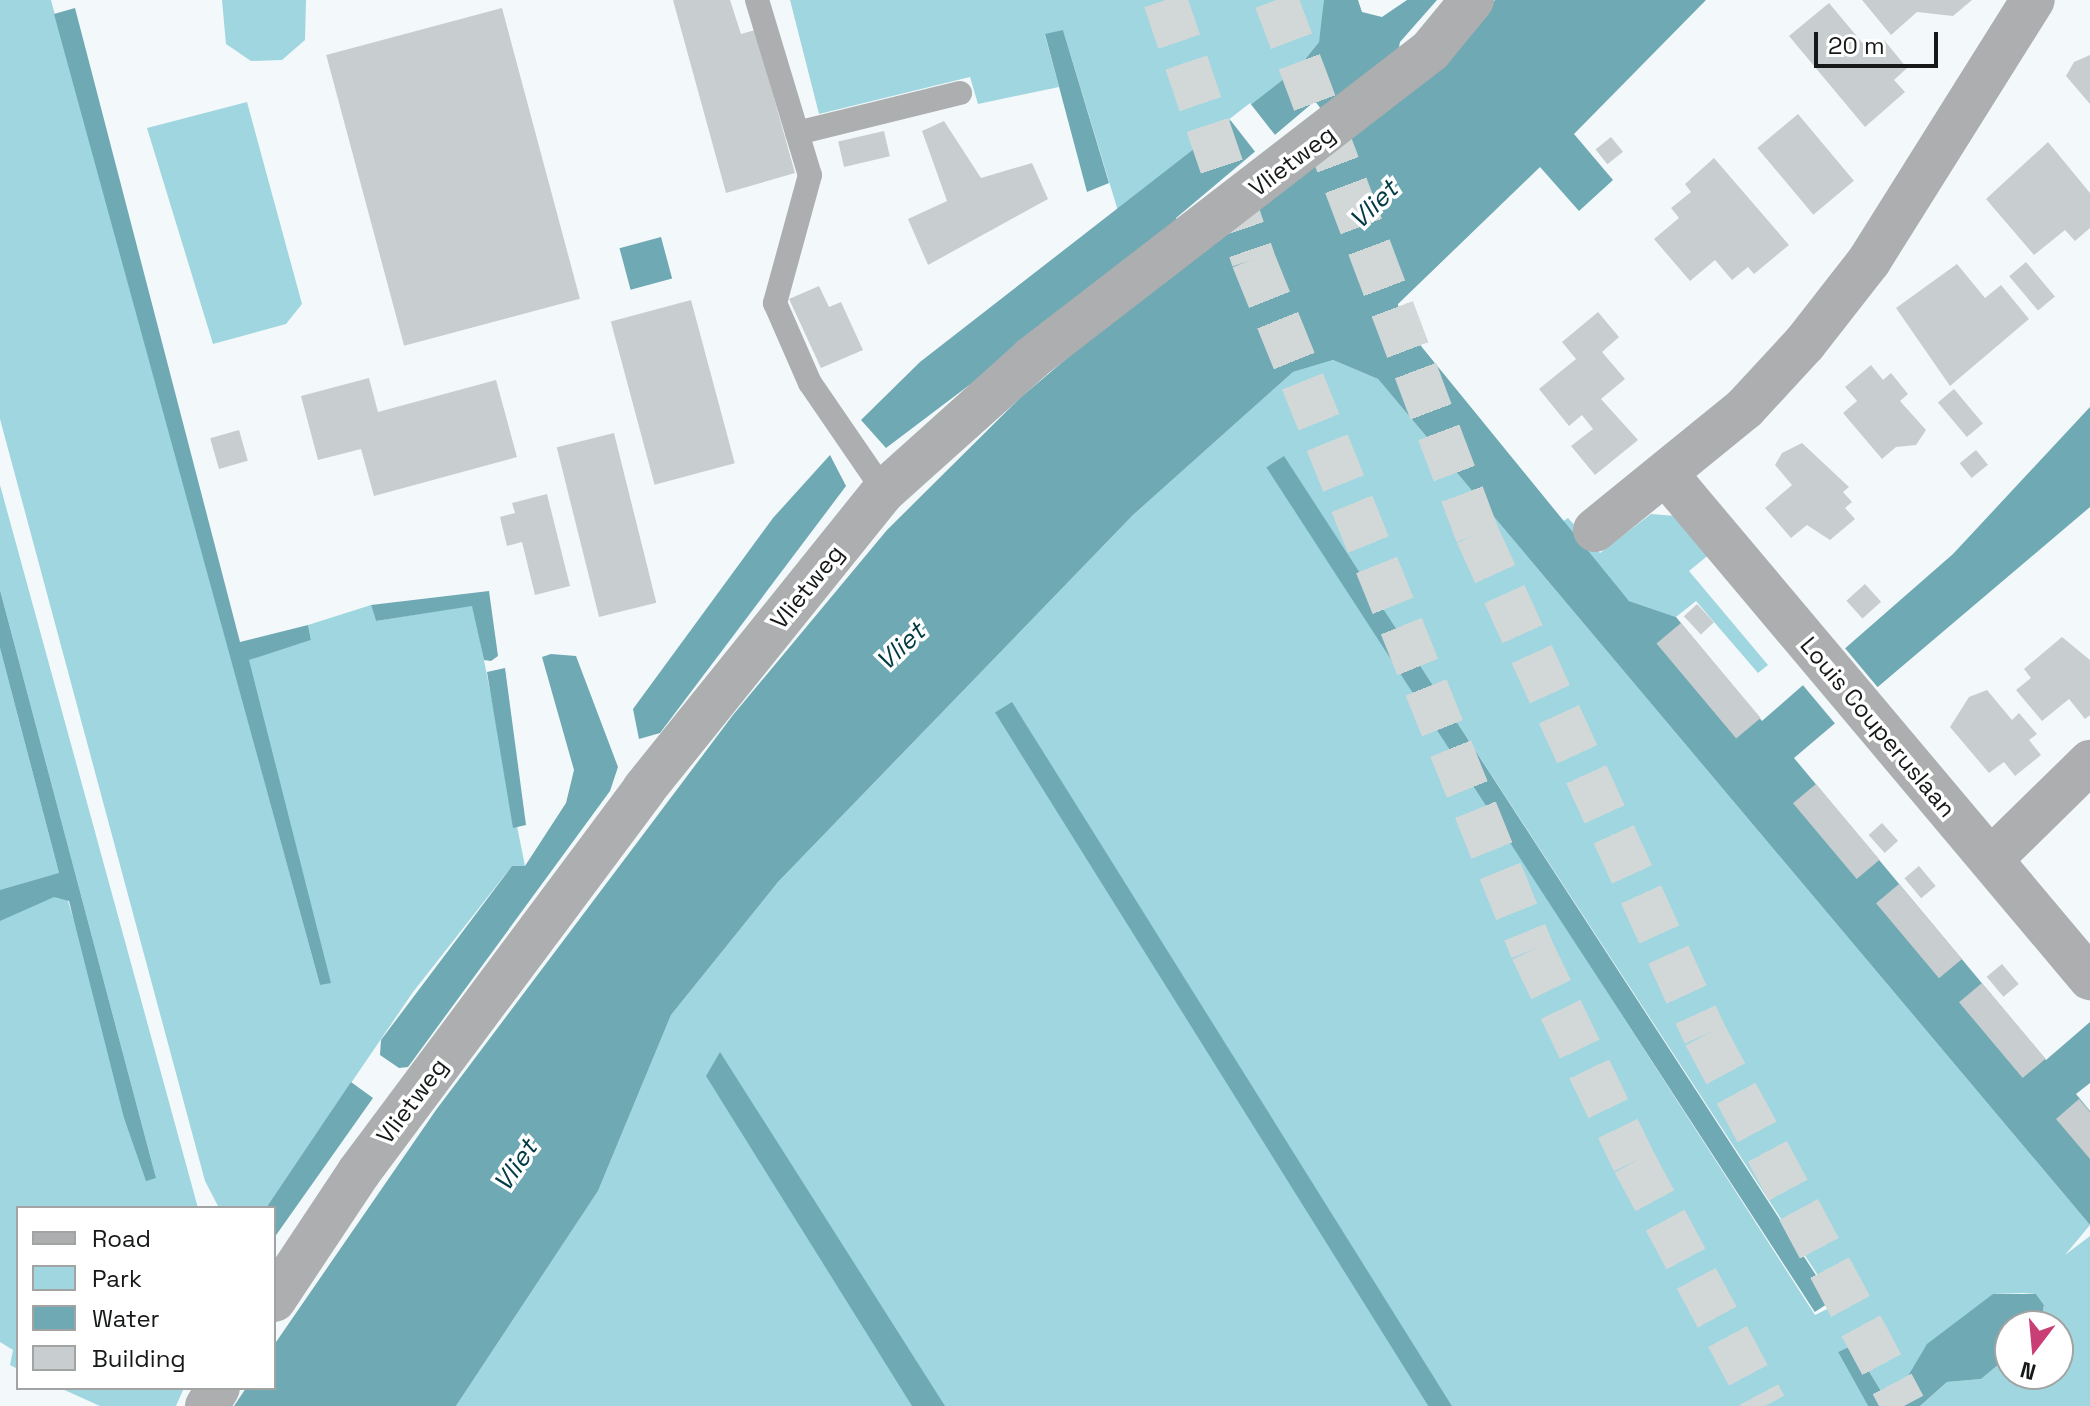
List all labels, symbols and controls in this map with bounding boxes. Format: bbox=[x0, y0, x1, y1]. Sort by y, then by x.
scale bar bbox=[1818, 16, 1942, 66]
text: 20 m bbox=[1828, 30, 1885, 61]
street label: Vlietweg bbox=[1243, 119, 1341, 203]
water label: Vliet bbox=[1343, 174, 1405, 236]
street label: Vlietweg bbox=[764, 539, 850, 635]
water label: Vliet bbox=[870, 617, 932, 677]
street label: Louis Couperuslaan bbox=[1794, 631, 1962, 823]
street label: Vlietweg bbox=[370, 1052, 454, 1150]
water label: Vliet bbox=[487, 1134, 545, 1198]
legend bbox=[16, 1206, 276, 1390]
text: Road bbox=[92, 1223, 151, 1254]
text: Park bbox=[92, 1263, 142, 1294]
text: Water bbox=[92, 1303, 160, 1334]
north arrow bbox=[1994, 1310, 2074, 1390]
text: Building bbox=[92, 1343, 186, 1374]
text: N bbox=[2017, 1356, 2039, 1387]

